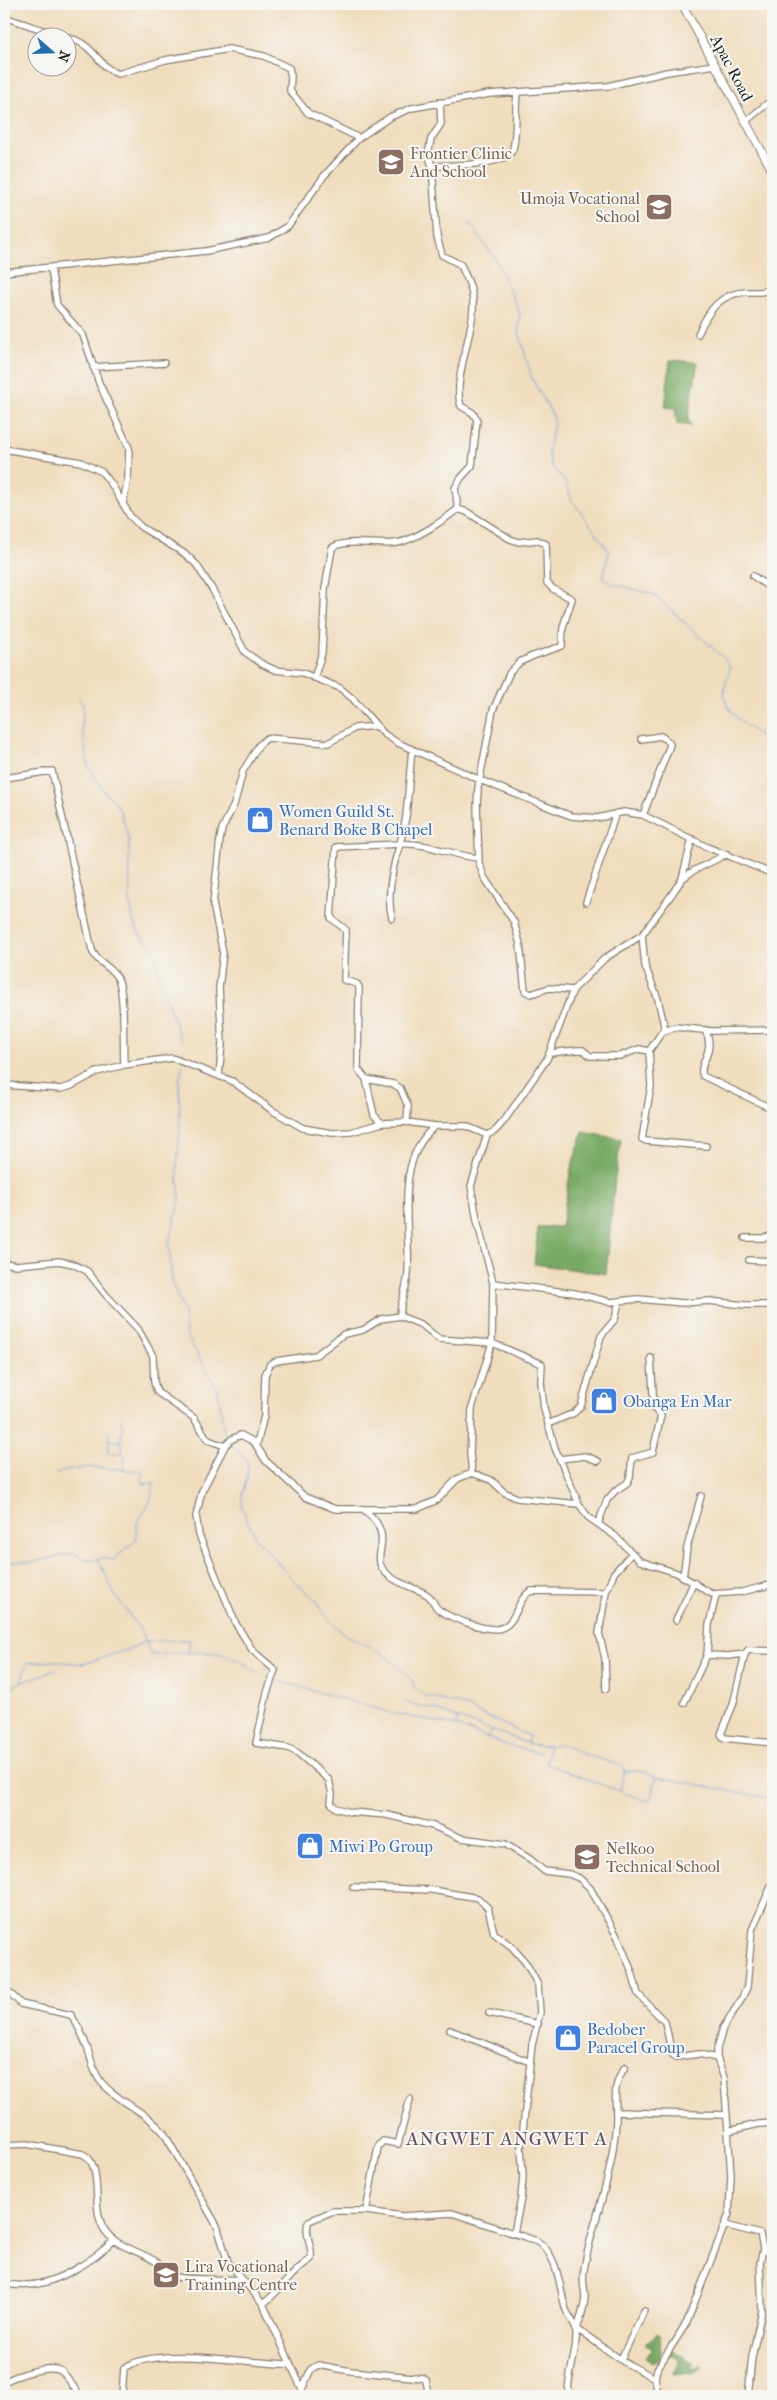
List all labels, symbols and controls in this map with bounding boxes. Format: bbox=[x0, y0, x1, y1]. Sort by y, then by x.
north arrow bbox=[28, 28, 78, 78]
street label: Apac Road bbox=[706, 31, 758, 105]
text: N bbox=[54, 48, 74, 65]
place label: Frontier Clinic And School bbox=[409, 144, 512, 181]
school or university icon: Frontier Clinic And School bbox=[376, 147, 406, 177]
place label: Umoja Vocational School bbox=[520, 189, 641, 226]
school or university icon: Umoja Vocational School bbox=[644, 192, 674, 222]
place label: Women Guild St. Benard Boke B Chapel bbox=[278, 802, 433, 839]
shop icon: Women Guild St. Benard Boke B Chapel bbox=[245, 805, 275, 835]
shop icon: Obanga En Mar bbox=[589, 1386, 619, 1416]
place label: Obanga En Mar bbox=[623, 1392, 732, 1411]
shop icon: Miwi Po Group bbox=[295, 1831, 325, 1861]
place label: Miwi Po Group bbox=[329, 1837, 433, 1856]
place label: Nelkoo Technical School bbox=[606, 1839, 721, 1876]
school or university icon: Nelkoo Technical School bbox=[572, 1842, 602, 1872]
place label: Bedober Paracel Group bbox=[587, 2020, 685, 2057]
shop icon: Bedober Paracel Group bbox=[553, 2023, 583, 2053]
district label: ANGWET ANGWET A bbox=[405, 2128, 608, 2150]
place label: Lira Vocational Training Centre bbox=[185, 2257, 297, 2294]
school or university icon: Lira Vocational Training Centre bbox=[151, 2260, 181, 2290]

